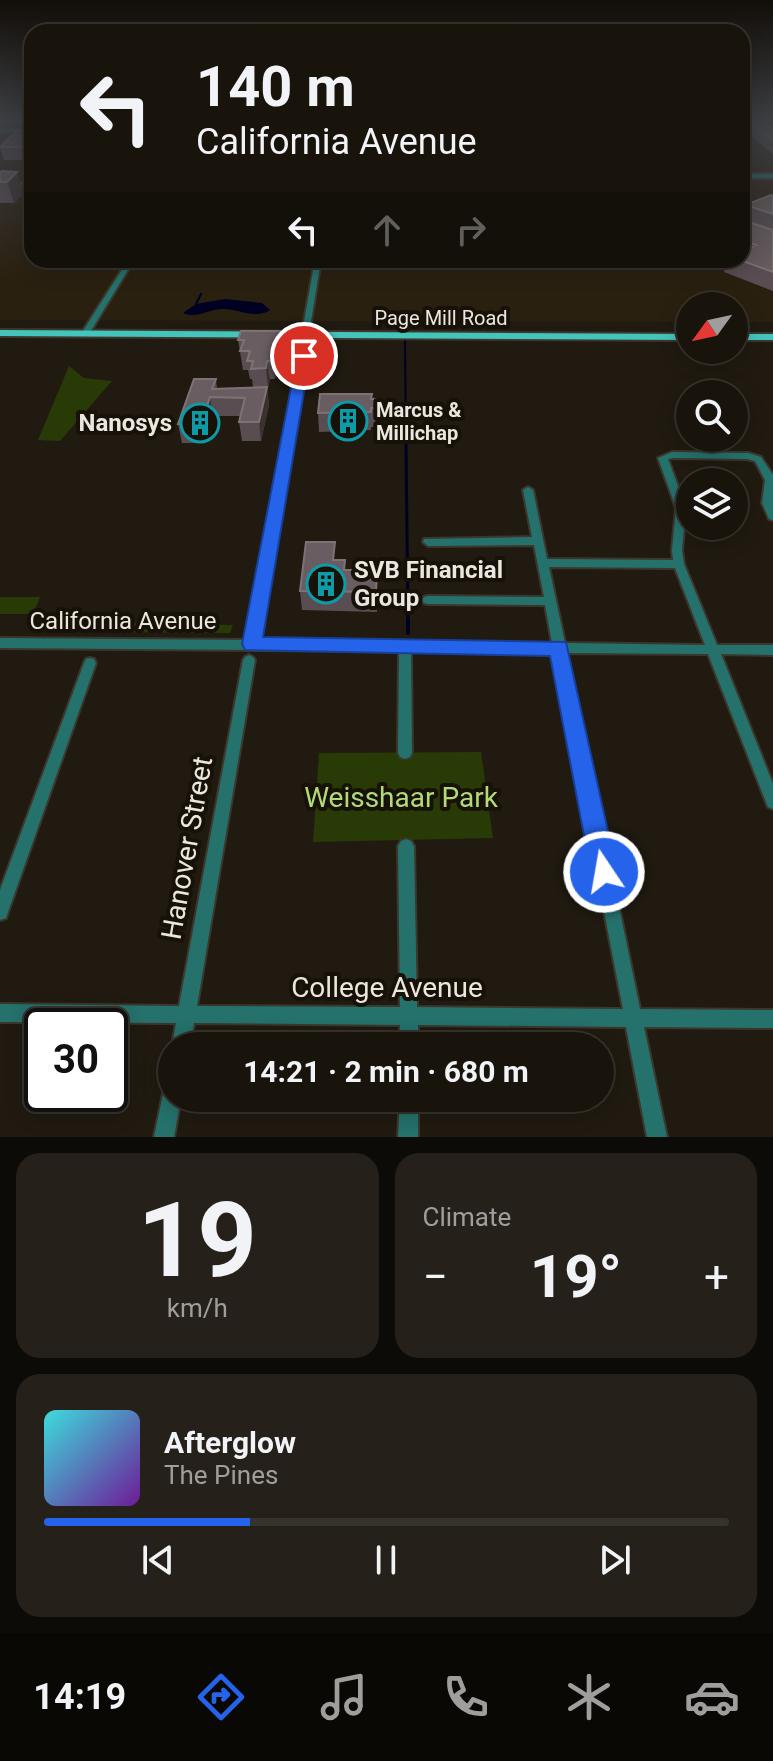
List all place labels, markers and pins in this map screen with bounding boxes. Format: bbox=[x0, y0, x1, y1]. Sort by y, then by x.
pin bbox=[270, 322, 338, 390]
place label: Marcus & Millichap bbox=[376, 398, 461, 445]
building icon: Marcus & Millichap bbox=[327, 400, 369, 442]
building icon: Nanosys bbox=[179, 402, 221, 444]
place label: Nanosys bbox=[78, 409, 172, 437]
place label: SVB Financial Group bbox=[354, 556, 503, 612]
building icon: SVB Financial Group bbox=[305, 563, 347, 605]

